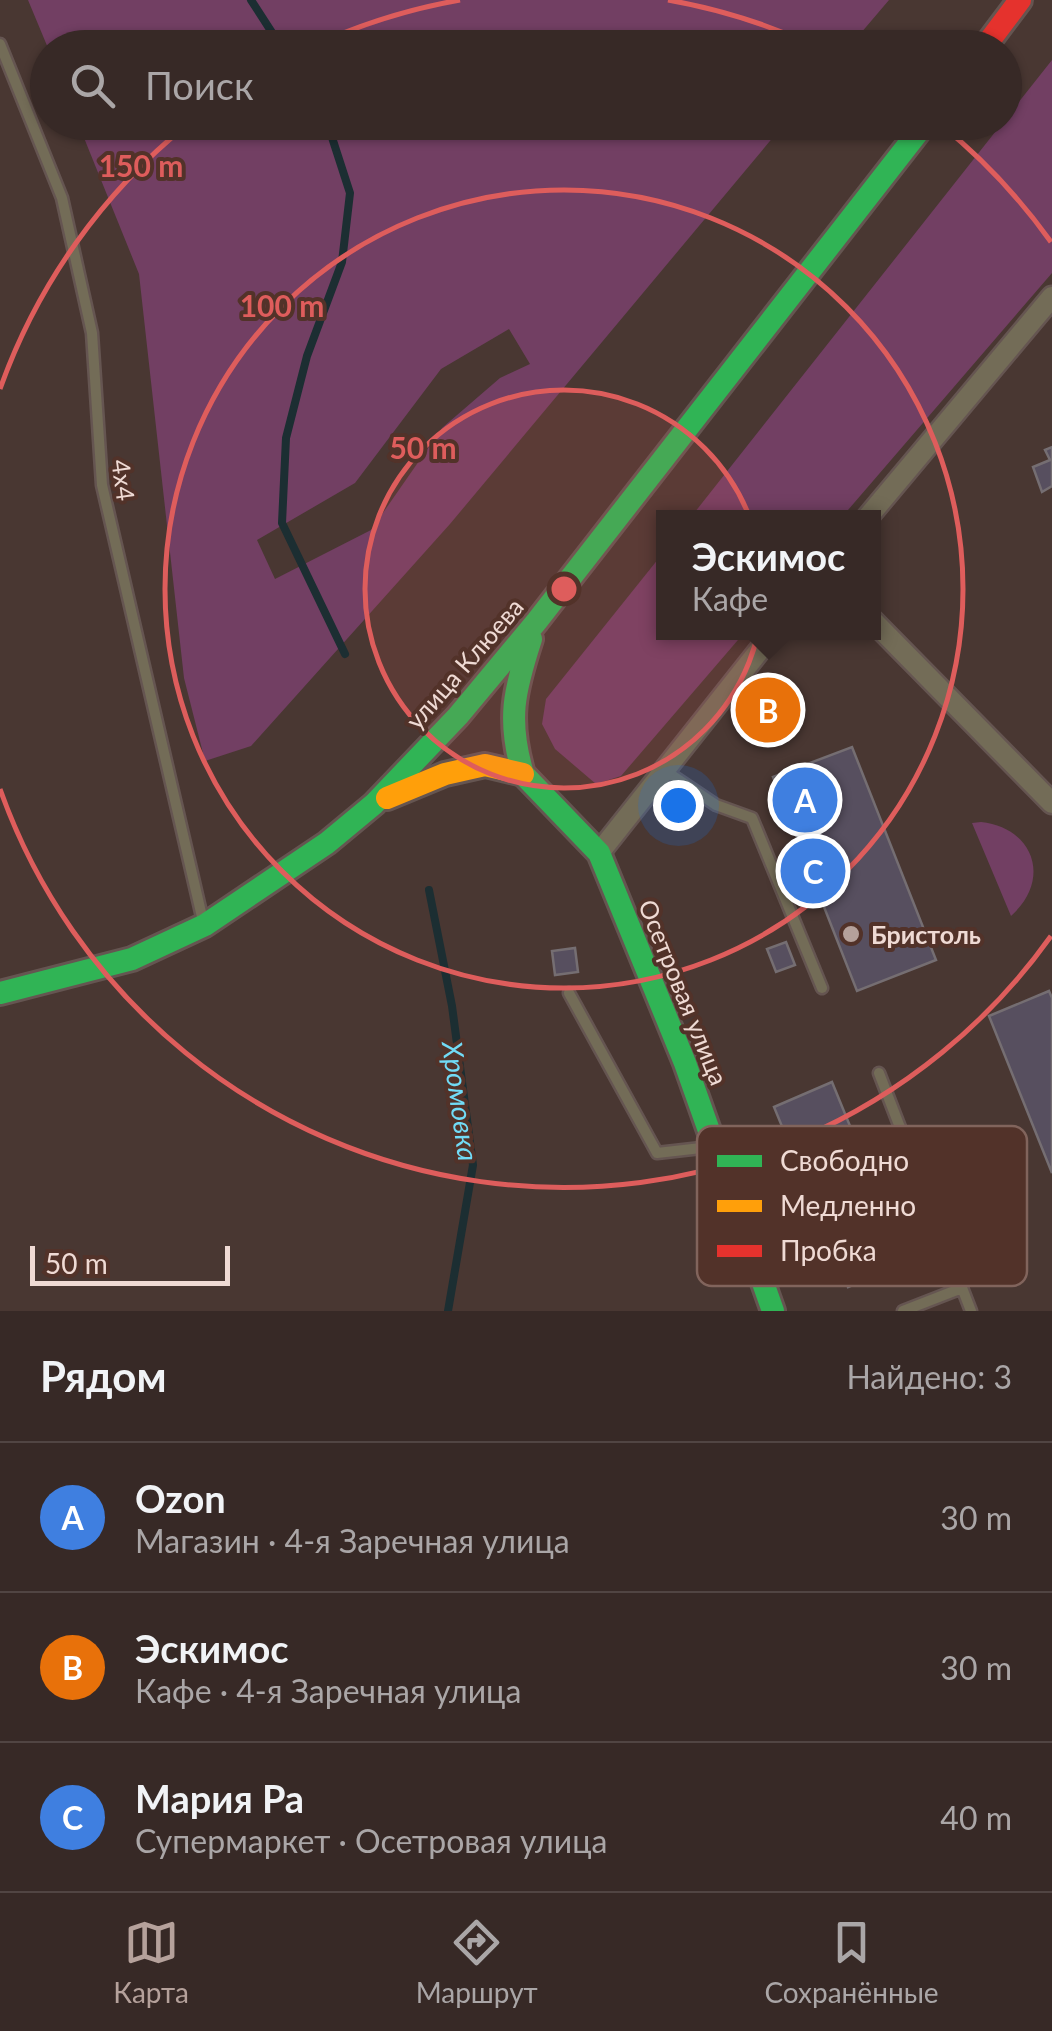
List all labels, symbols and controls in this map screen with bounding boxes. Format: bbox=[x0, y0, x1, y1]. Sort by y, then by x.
search box bbox=[30, 30, 1022, 140]
icon: search bbox=[65, 58, 120, 113]
text: Поиск bbox=[145, 62, 254, 108]
text: 150 m bbox=[99, 147, 183, 183]
text: 100 m bbox=[240, 287, 324, 323]
text: 50 m bbox=[389, 429, 457, 465]
street label: 4x4 bbox=[106, 457, 142, 503]
popup bbox=[656, 510, 881, 640]
text: Эскимос bbox=[692, 533, 845, 579]
centre of rings bbox=[546, 571, 582, 607]
text: Кафе bbox=[692, 579, 768, 618]
street label: улица Клюева bbox=[399, 591, 529, 735]
pin: B bbox=[736, 672, 800, 748]
pin: A bbox=[772, 762, 838, 838]
your location bbox=[653, 780, 704, 831]
pin: C bbox=[780, 834, 846, 908]
street label: Осетровая улица bbox=[633, 895, 735, 1089]
place label: Бристоль bbox=[871, 919, 981, 949]
marker: Бристоль bbox=[840, 923, 862, 945]
water label: Хромовка bbox=[436, 1038, 486, 1163]
legend bbox=[697, 1126, 1027, 1286]
text: Свободно bbox=[780, 1143, 909, 1177]
text: Медленно bbox=[780, 1188, 916, 1222]
text: Пробка bbox=[780, 1233, 877, 1267]
scale bar bbox=[30, 1241, 230, 1286]
text: 50 m bbox=[45, 1246, 108, 1280]
text: Рядом bbox=[40, 1351, 167, 1401]
text: Найдено: 3 bbox=[846, 1357, 1012, 1396]
text: Ozon bbox=[135, 1475, 226, 1521]
text: A bbox=[61, 1498, 84, 1537]
text: 30 m bbox=[940, 1498, 1012, 1537]
text: Магазин · 4-я Заречная улица bbox=[135, 1521, 570, 1560]
text: Эскимос bbox=[135, 1625, 289, 1671]
text: B bbox=[62, 1648, 83, 1687]
text: 30 m bbox=[940, 1648, 1012, 1687]
text: Кафе · 4-я Заречная улица bbox=[135, 1671, 521, 1710]
text: Мария Ра bbox=[135, 1775, 304, 1821]
text: C bbox=[62, 1798, 83, 1837]
text: 40 m bbox=[940, 1798, 1012, 1837]
text: Супермаркет · Осетровая улица bbox=[135, 1821, 607, 1860]
tab: Карта bbox=[113, 1915, 189, 2009]
tab: Маршрут bbox=[416, 1915, 538, 2009]
tab: Сохранённые bbox=[764, 1915, 939, 2009]

